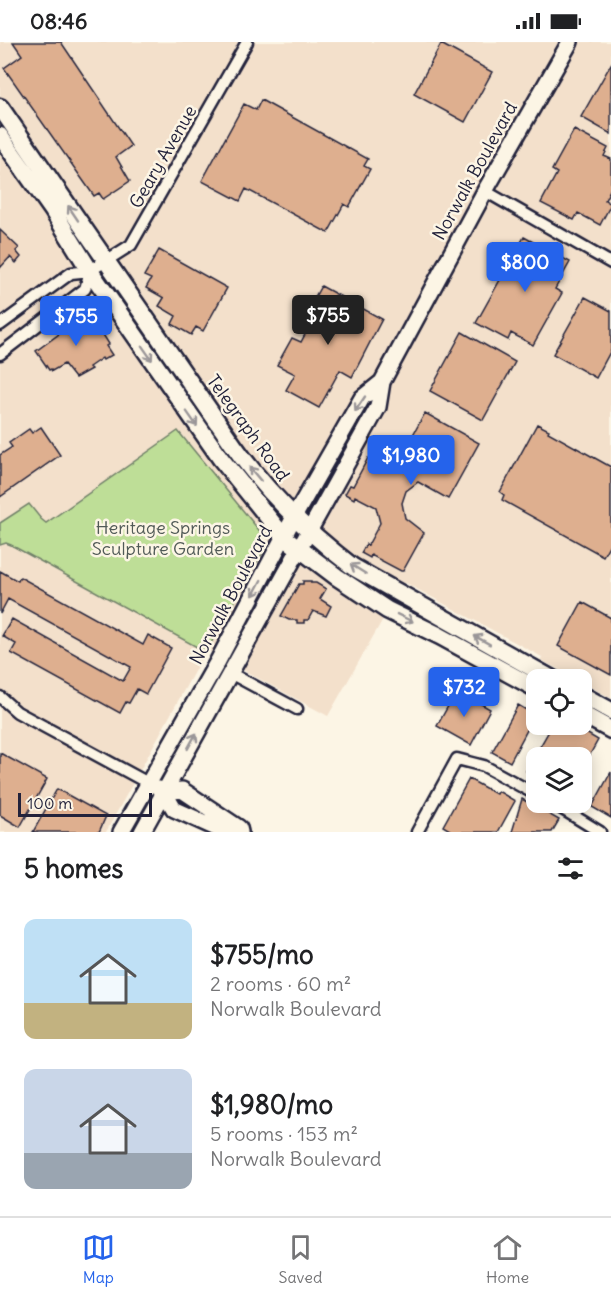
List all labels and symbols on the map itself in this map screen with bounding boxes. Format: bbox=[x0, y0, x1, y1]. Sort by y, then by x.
street label: Norwalk Boulevard bbox=[427, 97, 522, 244]
street label: Geary Avenue bbox=[124, 101, 201, 212]
one-way arrow bbox=[67, 205, 79, 221]
pin: $800 bbox=[489, 242, 561, 293]
pin: $755 bbox=[292, 295, 364, 346]
pin: $755 bbox=[40, 296, 112, 347]
one-way arrow bbox=[141, 345, 153, 361]
street label: Telegraph Road bbox=[202, 370, 295, 486]
one-way arrow bbox=[354, 395, 366, 411]
one-way arrow bbox=[186, 410, 199, 427]
pin: $1,980 bbox=[362, 435, 460, 486]
one-way arrow bbox=[248, 466, 261, 482]
park label: Heritage Springs Sculpture Garden bbox=[92, 516, 234, 560]
street label: Norwalk Boulevard bbox=[184, 521, 277, 668]
one-way arrow bbox=[350, 563, 367, 575]
one-way arrow bbox=[251, 579, 262, 597]
one-way arrow bbox=[395, 613, 413, 625]
one-way arrow bbox=[474, 634, 491, 646]
pin: $732 bbox=[428, 667, 500, 718]
one-way arrow bbox=[186, 733, 198, 750]
scale bar bbox=[18, 790, 152, 818]

